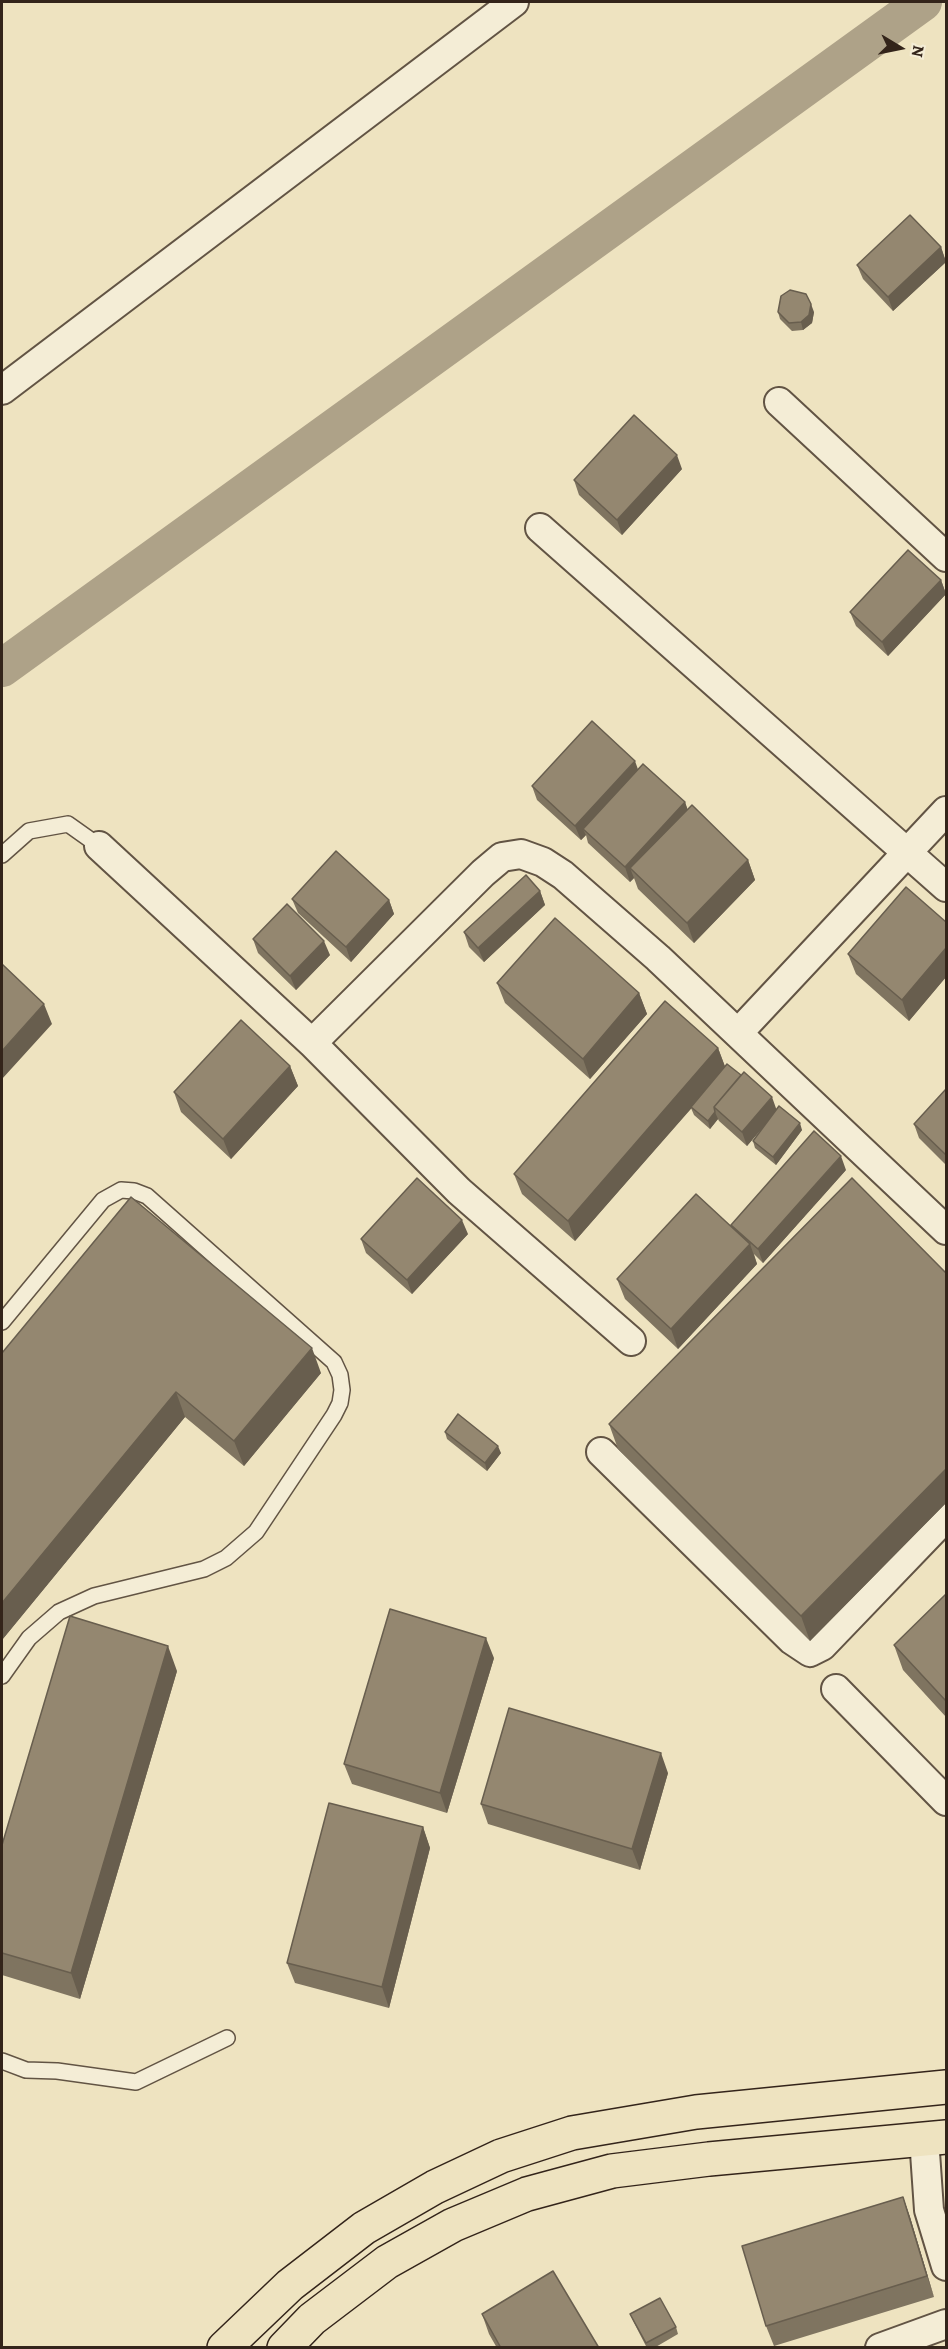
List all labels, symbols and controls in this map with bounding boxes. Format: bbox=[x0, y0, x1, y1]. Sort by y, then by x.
north arrow bbox=[870, 18, 930, 78]
text: N bbox=[906, 43, 930, 59]

